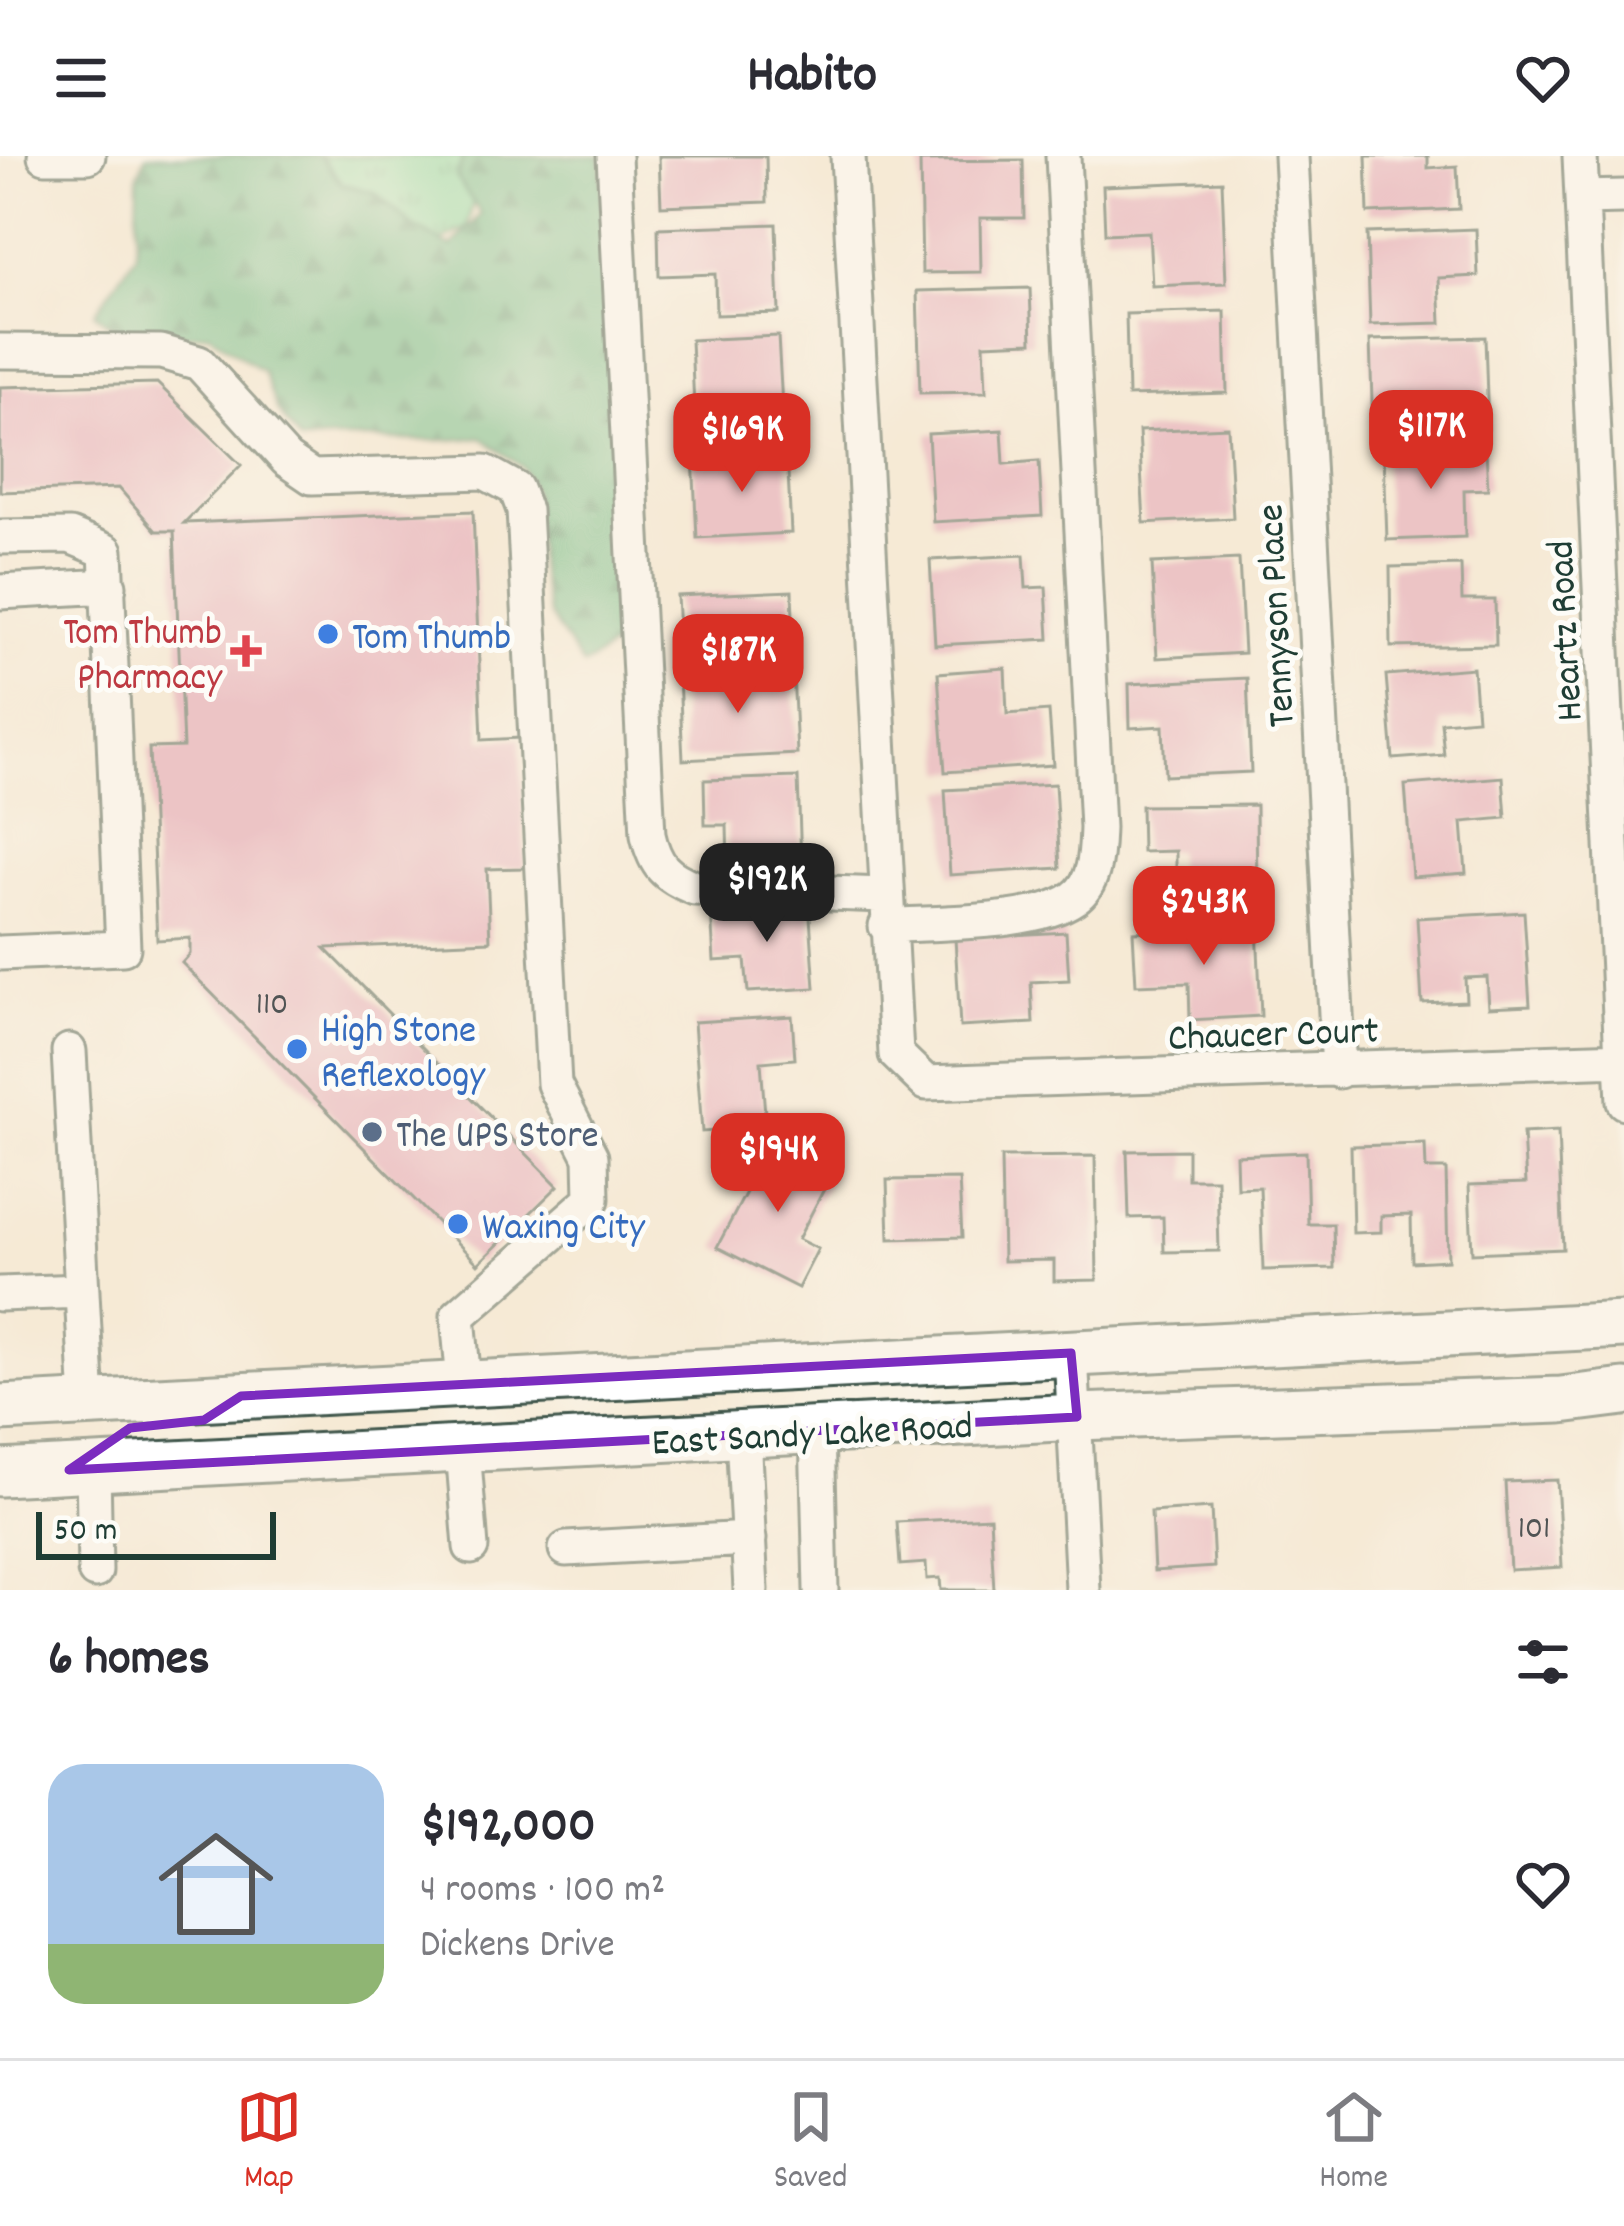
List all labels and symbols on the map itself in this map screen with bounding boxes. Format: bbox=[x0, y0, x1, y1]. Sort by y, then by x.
pin: $117K bbox=[1347, 390, 1515, 492]
pin: $169K bbox=[658, 393, 826, 495]
street label: Tennyson Place bbox=[1246, 503, 1313, 729]
street label: Heartz Road bbox=[1536, 539, 1601, 722]
place label: Tom Thumb Pharmacy bbox=[63, 608, 223, 708]
place label: Tom Thumb bbox=[352, 613, 511, 668]
pin: $187K bbox=[654, 614, 822, 716]
marker: Tom Thumb bbox=[315, 621, 341, 647]
marker: Tom Thumb Pharmacy bbox=[233, 638, 259, 664]
pin: $192K bbox=[683, 843, 851, 945]
pin: $243K bbox=[1120, 866, 1288, 968]
house number: 110 bbox=[256, 983, 288, 1030]
place label: High Stone Reflexology bbox=[321, 1006, 486, 1106]
street label: Chaucer Court bbox=[1167, 1006, 1380, 1069]
marker: High Stone Reflexology bbox=[284, 1036, 310, 1062]
place label: The UPS Store bbox=[396, 1111, 599, 1166]
pin: $194K bbox=[694, 1113, 862, 1215]
marker: The UPS Store bbox=[359, 1119, 385, 1145]
place label: Waxing City bbox=[482, 1203, 646, 1258]
marker: Waxing City bbox=[445, 1211, 471, 1237]
street label: East Sandy Lake Road bbox=[650, 1402, 974, 1473]
scale bar bbox=[36, 1506, 276, 1559]
house number: 101 bbox=[1518, 1507, 1550, 1554]

